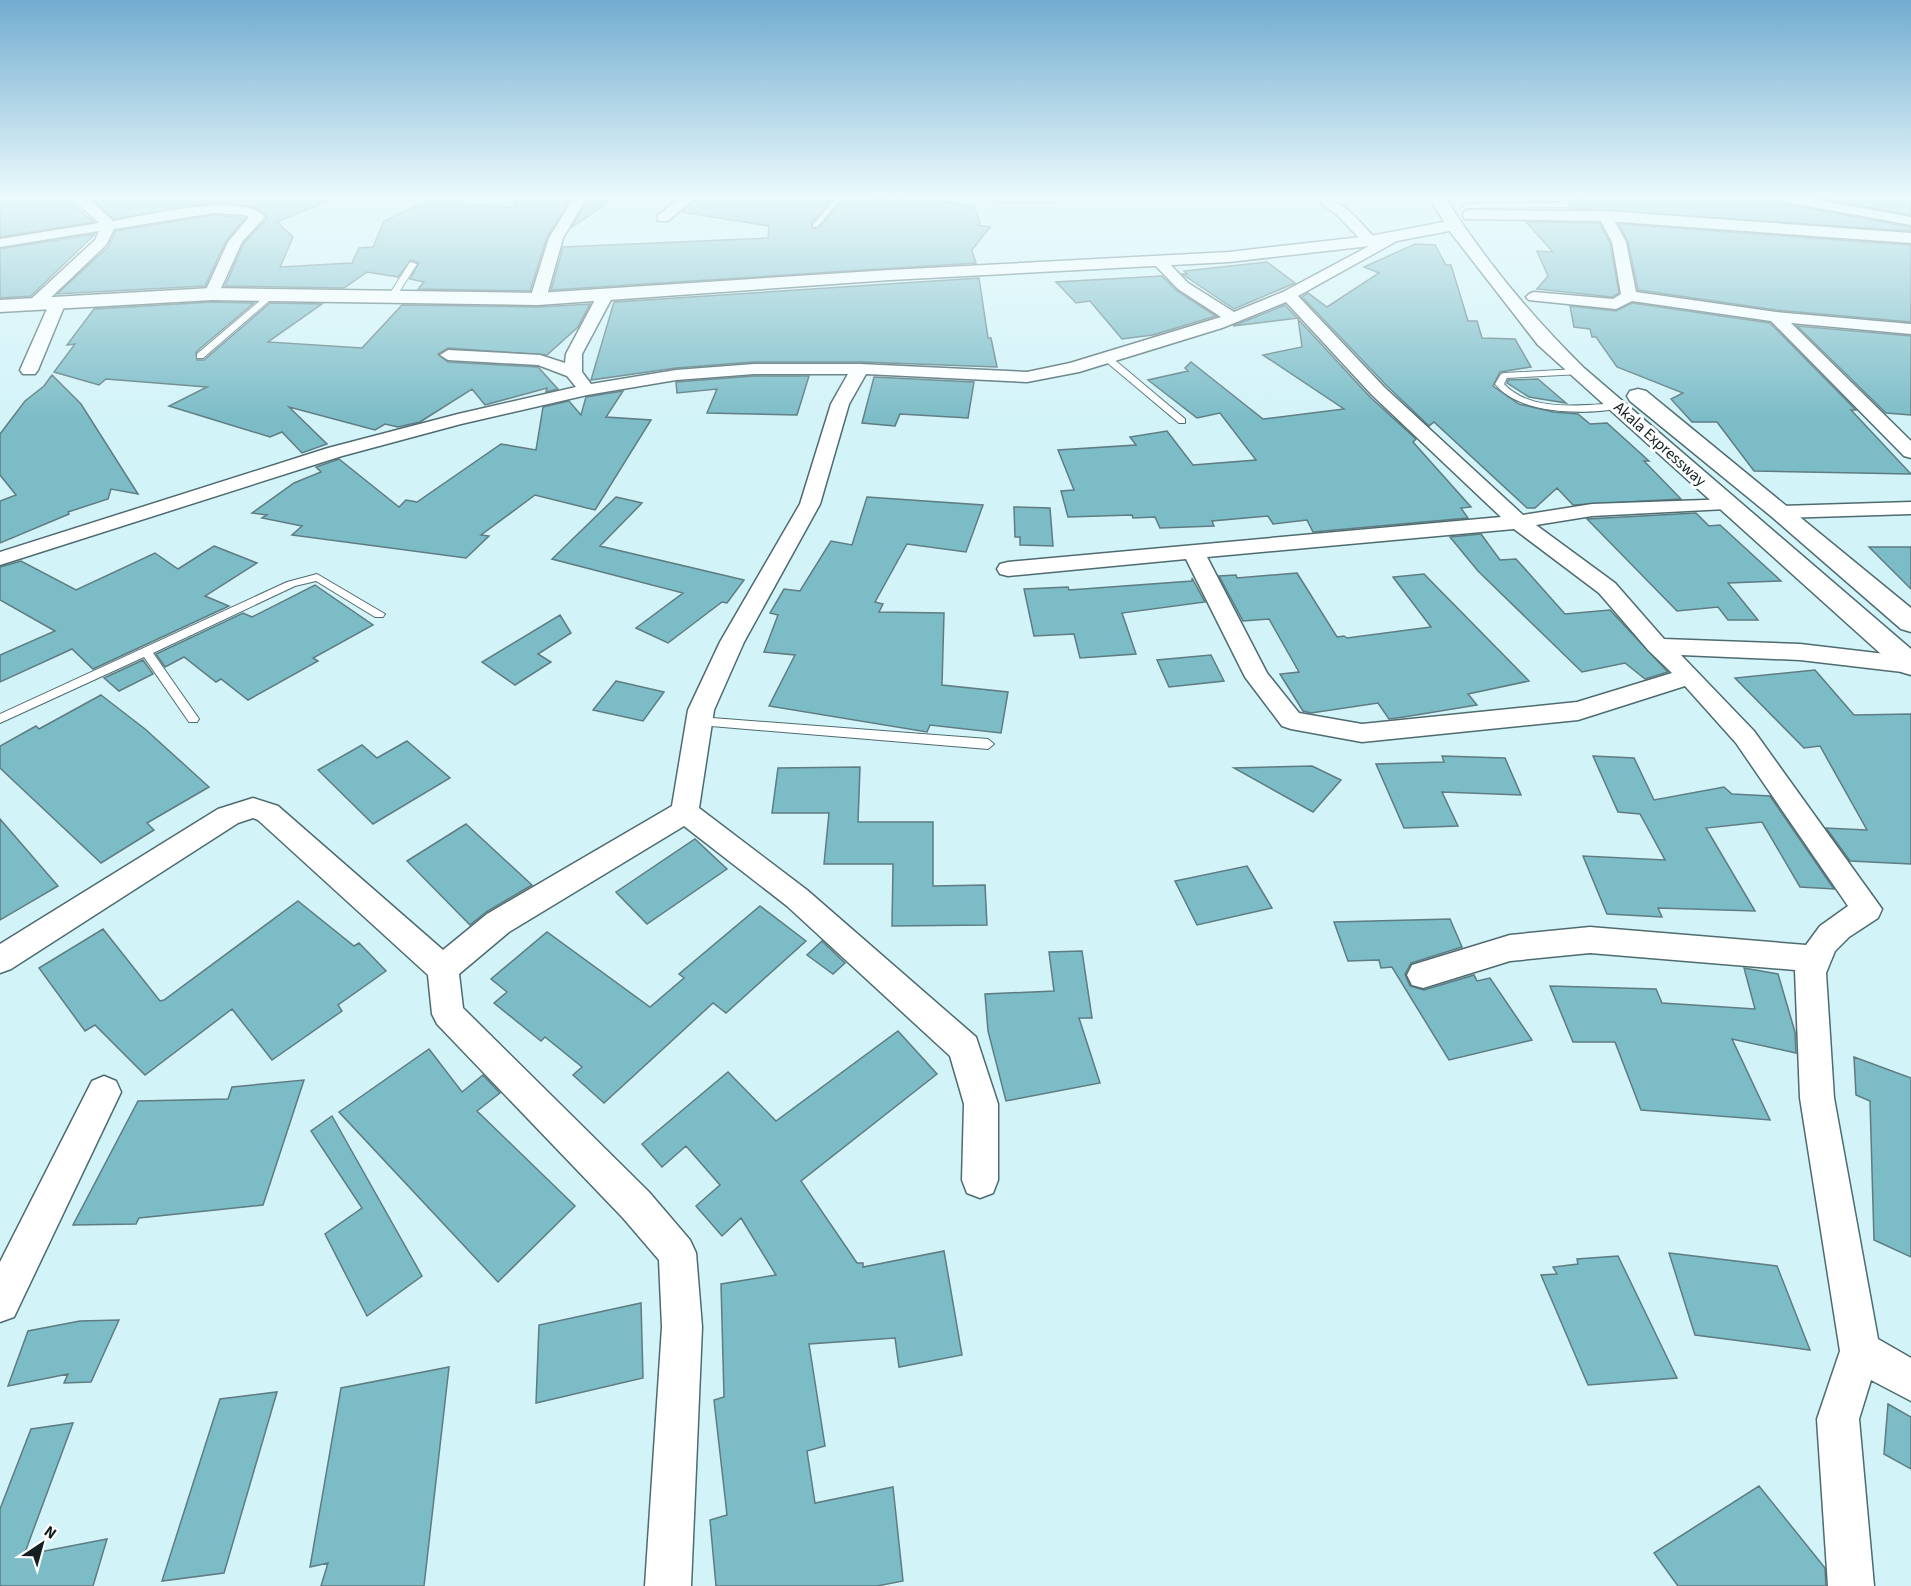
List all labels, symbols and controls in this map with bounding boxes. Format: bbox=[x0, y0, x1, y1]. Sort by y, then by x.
street label: Akala Expressway bbox=[1609, 397, 1711, 492]
north arrow bbox=[12, 1514, 72, 1574]
text: N bbox=[39, 1521, 61, 1545]

